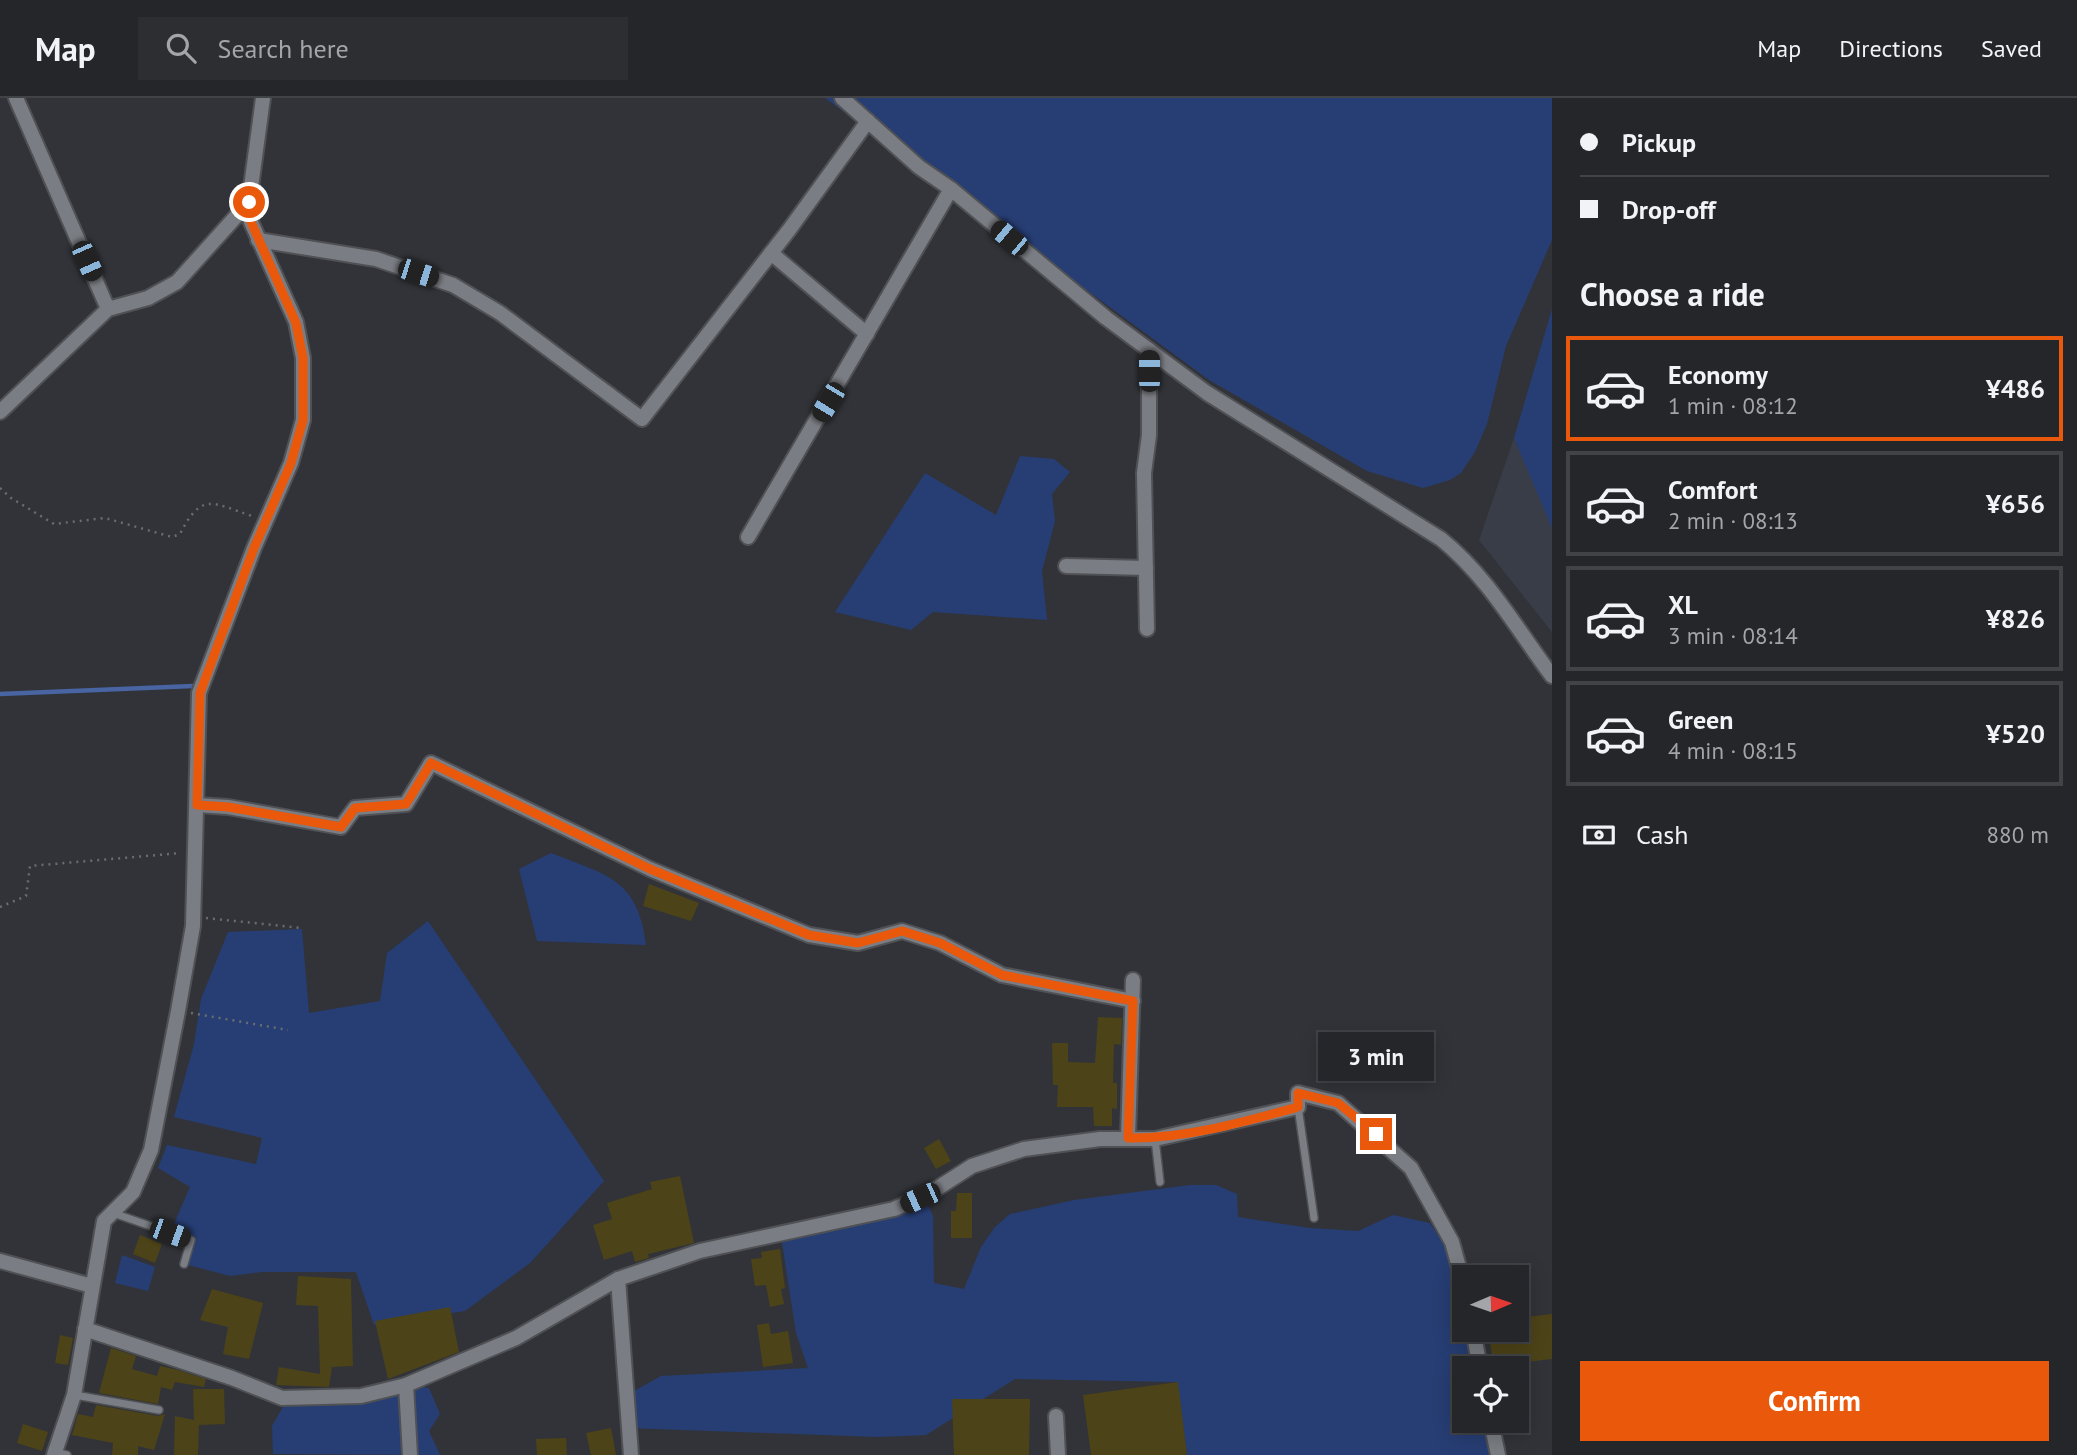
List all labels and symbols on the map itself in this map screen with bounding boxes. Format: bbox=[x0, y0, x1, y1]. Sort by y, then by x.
route start bbox=[233, 186, 265, 218]
car bbox=[987, 216, 1032, 260]
car bbox=[69, 238, 106, 284]
car bbox=[395, 257, 442, 289]
car bbox=[1139, 350, 1160, 392]
car bbox=[809, 379, 848, 425]
callout: 3 min bbox=[1318, 1032, 1434, 1082]
route end bbox=[1360, 1118, 1392, 1150]
car bbox=[897, 1180, 944, 1216]
car bbox=[147, 1216, 194, 1250]
north arrow bbox=[1452, 1265, 1530, 1342]

